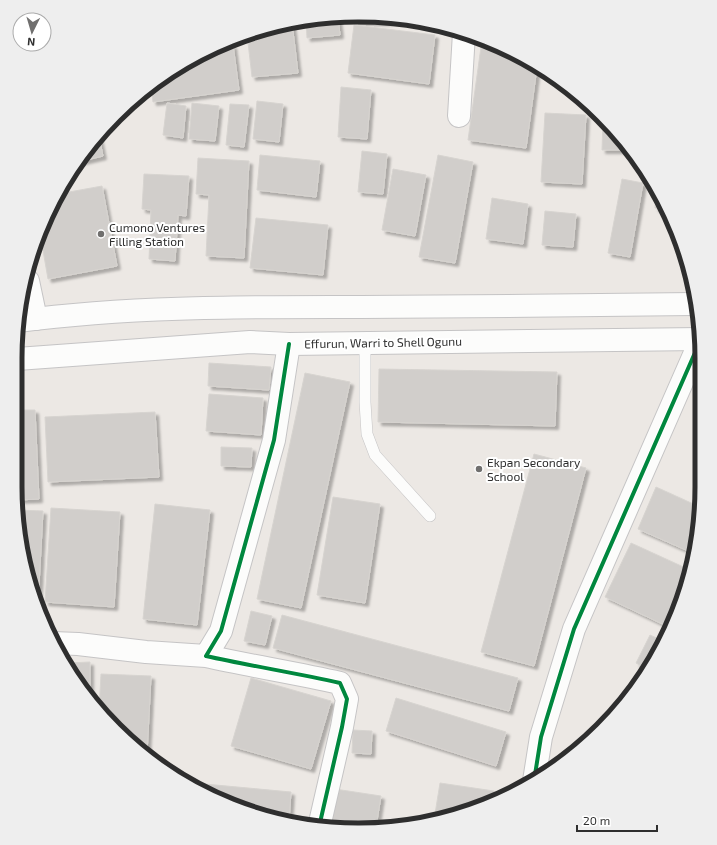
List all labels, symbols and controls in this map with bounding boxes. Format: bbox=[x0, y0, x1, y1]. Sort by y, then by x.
north arrow bbox=[12, 12, 52, 52]
text: N bbox=[27, 36, 36, 49]
place label: Cumono Ventures Filling Station bbox=[109, 220, 205, 248]
marker: Cumono Ventures Filling Station bbox=[96, 229, 106, 239]
street label: Effurun, Warri to Shell Ogunu bbox=[304, 334, 462, 350]
place label: Ekpan Secondary School bbox=[487, 455, 581, 483]
marker: Ekpan Secondary School bbox=[474, 464, 484, 474]
scale bar bbox=[577, 807, 657, 833]
text: 20 m bbox=[583, 813, 610, 827]

